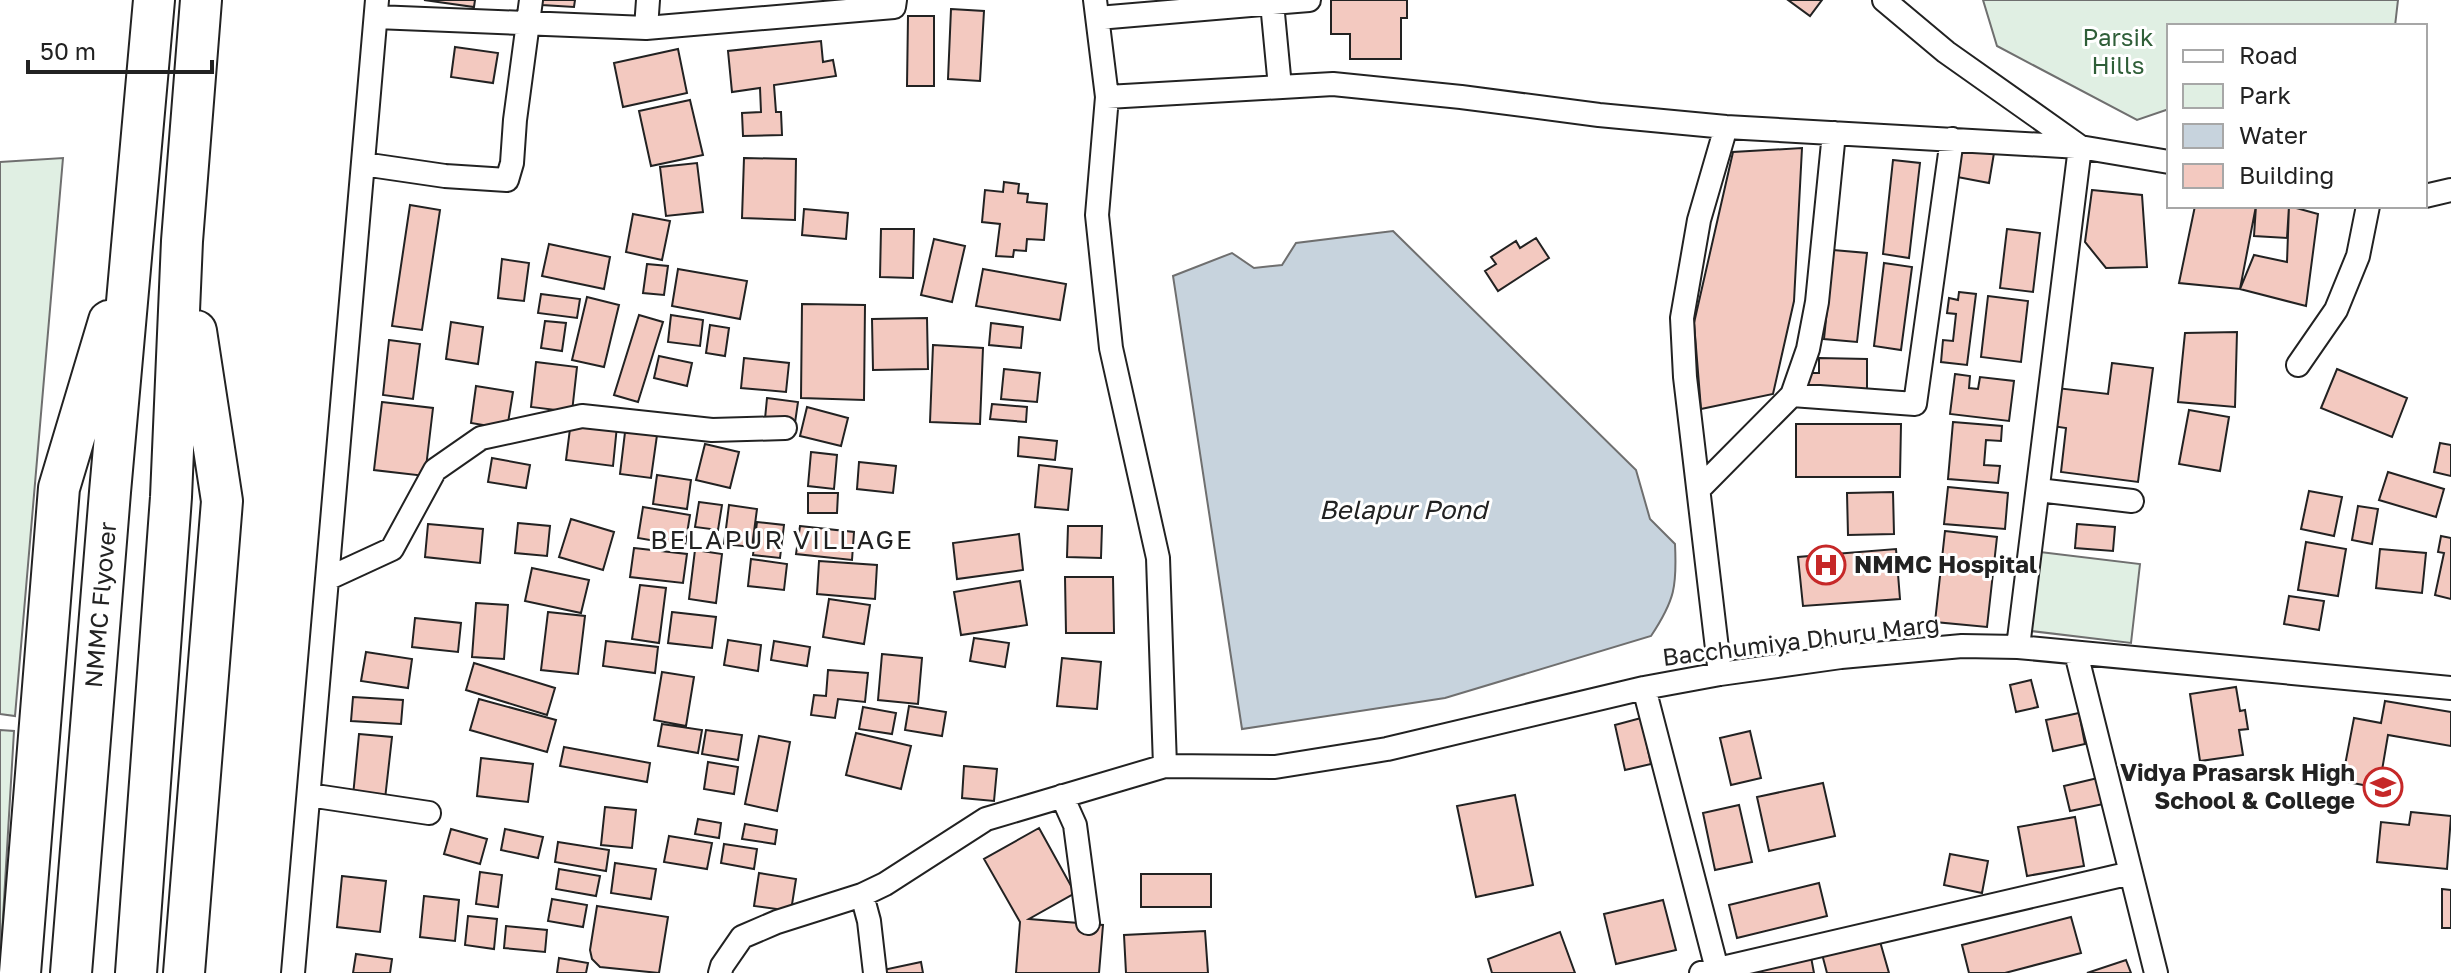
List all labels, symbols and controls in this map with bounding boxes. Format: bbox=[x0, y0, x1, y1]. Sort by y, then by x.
park label: Parsik Hills bbox=[2082, 22, 2154, 79]
scale bar bbox=[28, 24, 212, 74]
legend bbox=[2167, 24, 2427, 208]
text: 50 m bbox=[40, 36, 96, 65]
text: Road bbox=[2239, 40, 2298, 69]
text: Park bbox=[2239, 80, 2291, 109]
text: Water bbox=[2239, 120, 2307, 149]
text: Building bbox=[2239, 160, 2334, 189]
water label: Belapur Pond bbox=[1319, 494, 1490, 525]
street label: NMMC Flyover bbox=[78, 521, 121, 689]
district label: BELAPUR VILLAGE bbox=[650, 524, 914, 555]
hospital icon: NMMC Hospital bbox=[1805, 544, 1847, 586]
place label: NMMC Hospital bbox=[1854, 549, 2037, 578]
street label: Bacchumiya Dhuru Marg bbox=[1661, 608, 1941, 671]
place label: Vidya Prasarsk High School & College bbox=[2120, 757, 2355, 814]
school or university icon: Vidya Prasarsk High School & College bbox=[2362, 766, 2404, 808]

